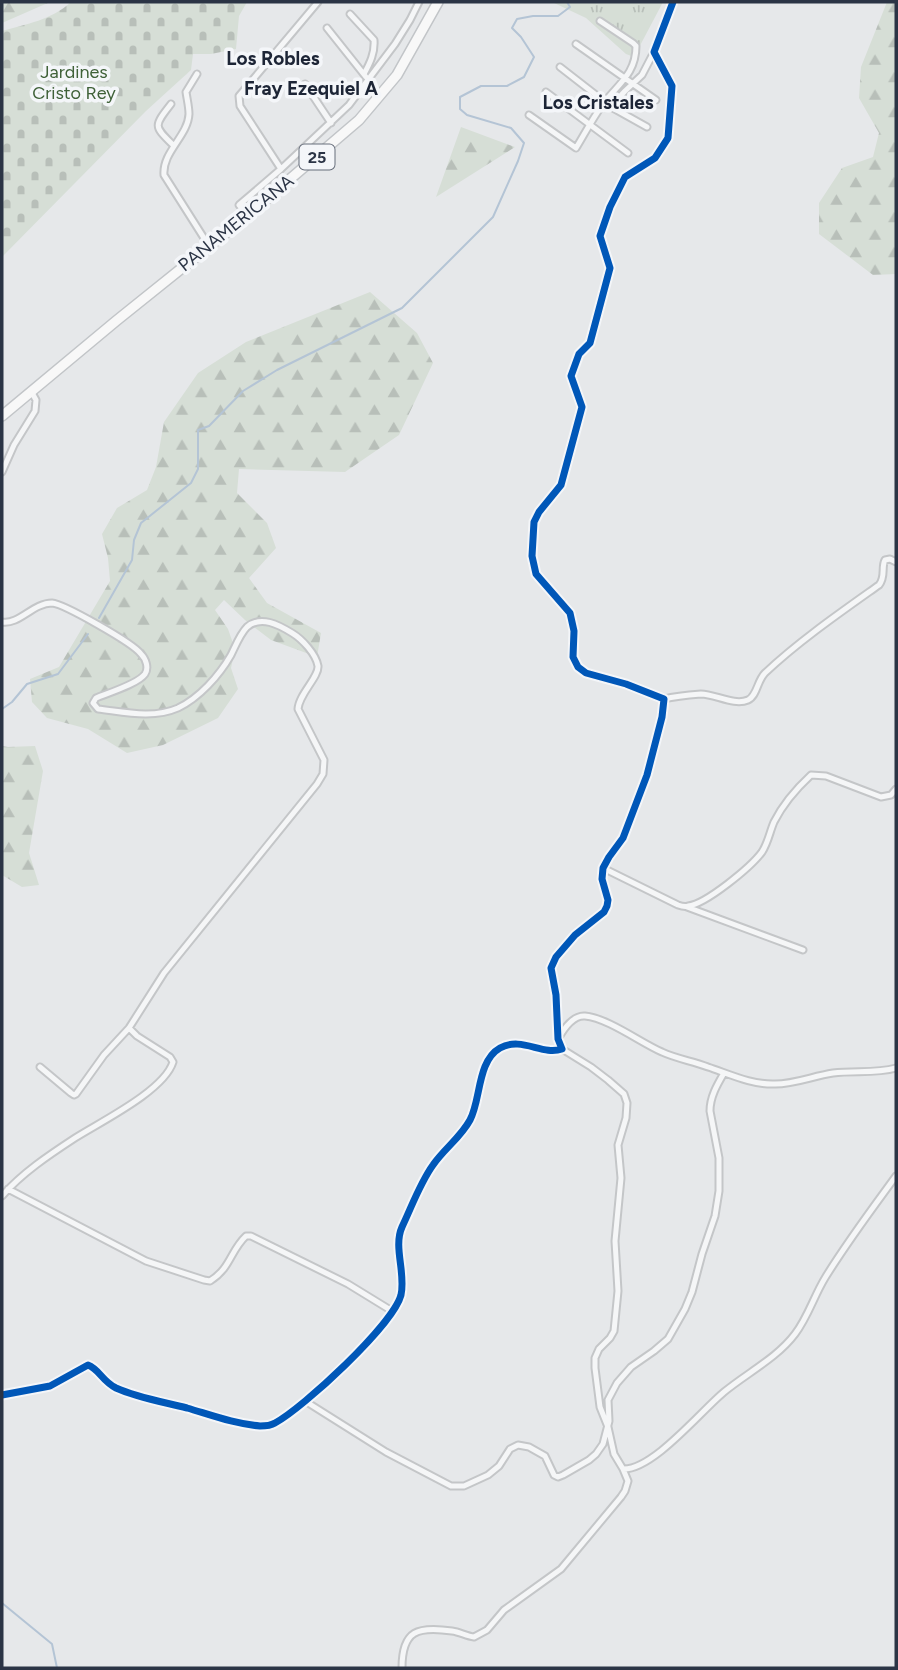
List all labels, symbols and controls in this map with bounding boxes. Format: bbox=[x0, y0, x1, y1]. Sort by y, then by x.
district label: Los Robles bbox=[226, 47, 320, 70]
park label: Jardines Cristo Rey bbox=[32, 61, 116, 104]
district label: Fray Ezequiel A bbox=[244, 77, 378, 100]
district label: Los Cristales bbox=[542, 91, 654, 114]
road number: 25 bbox=[300, 144, 334, 169]
street label: PANAMERICANA bbox=[174, 170, 298, 276]

